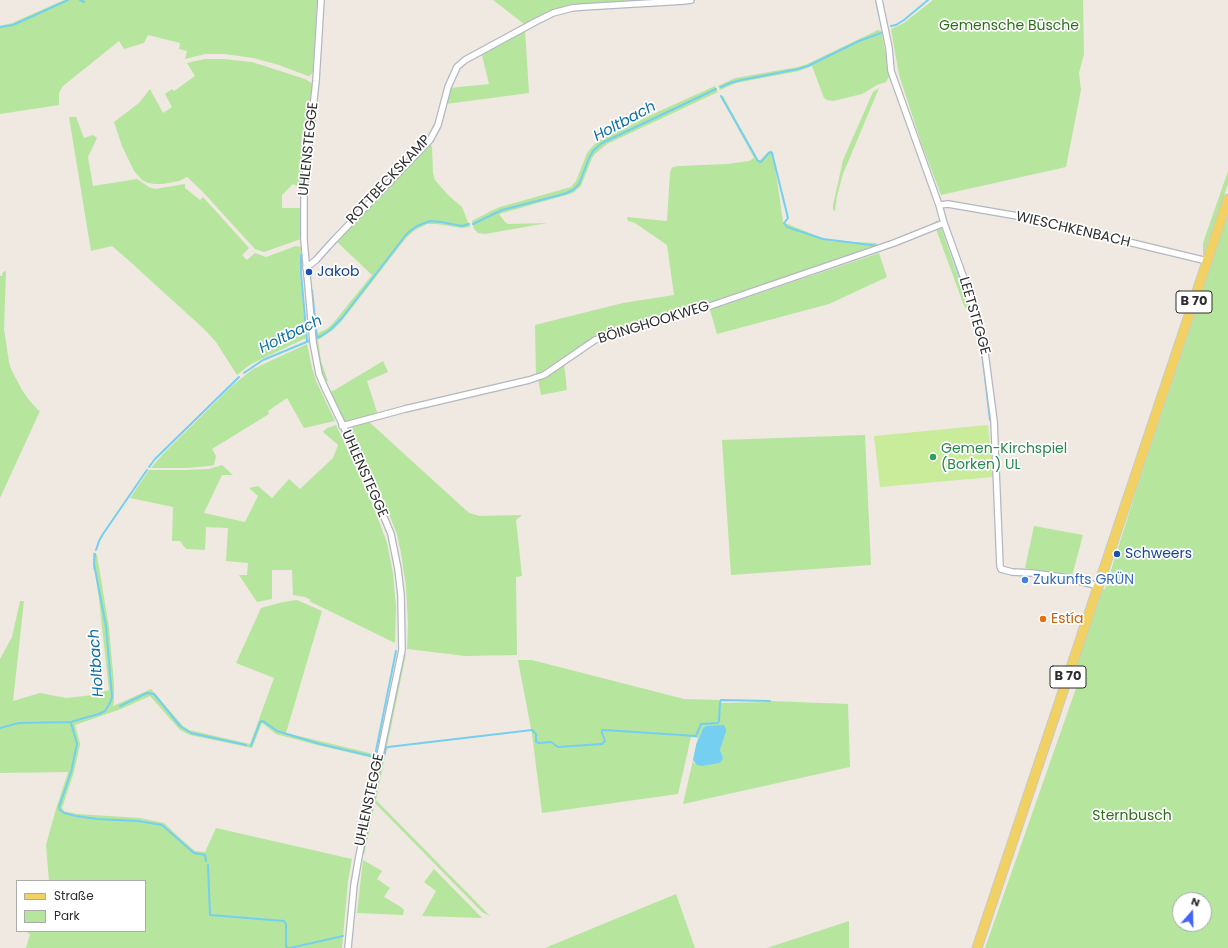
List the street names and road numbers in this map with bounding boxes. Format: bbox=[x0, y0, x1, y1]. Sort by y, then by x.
street label: UHLENSTEGGE bbox=[296, 101, 322, 197]
street label: ROTTBECKSKAMP bbox=[343, 132, 435, 228]
street label: WIESCHKENBACH bbox=[1014, 209, 1132, 251]
street label: LEETSTEGGE bbox=[955, 275, 993, 357]
road number: B 70 bbox=[1176, 291, 1212, 313]
street label: BÖINGHOOKWEG bbox=[596, 298, 712, 348]
street label: UHLENSTEGGE bbox=[337, 428, 391, 520]
road number: B 70 bbox=[1050, 666, 1086, 688]
street label: UHLENSTEGGE bbox=[352, 752, 388, 848]

